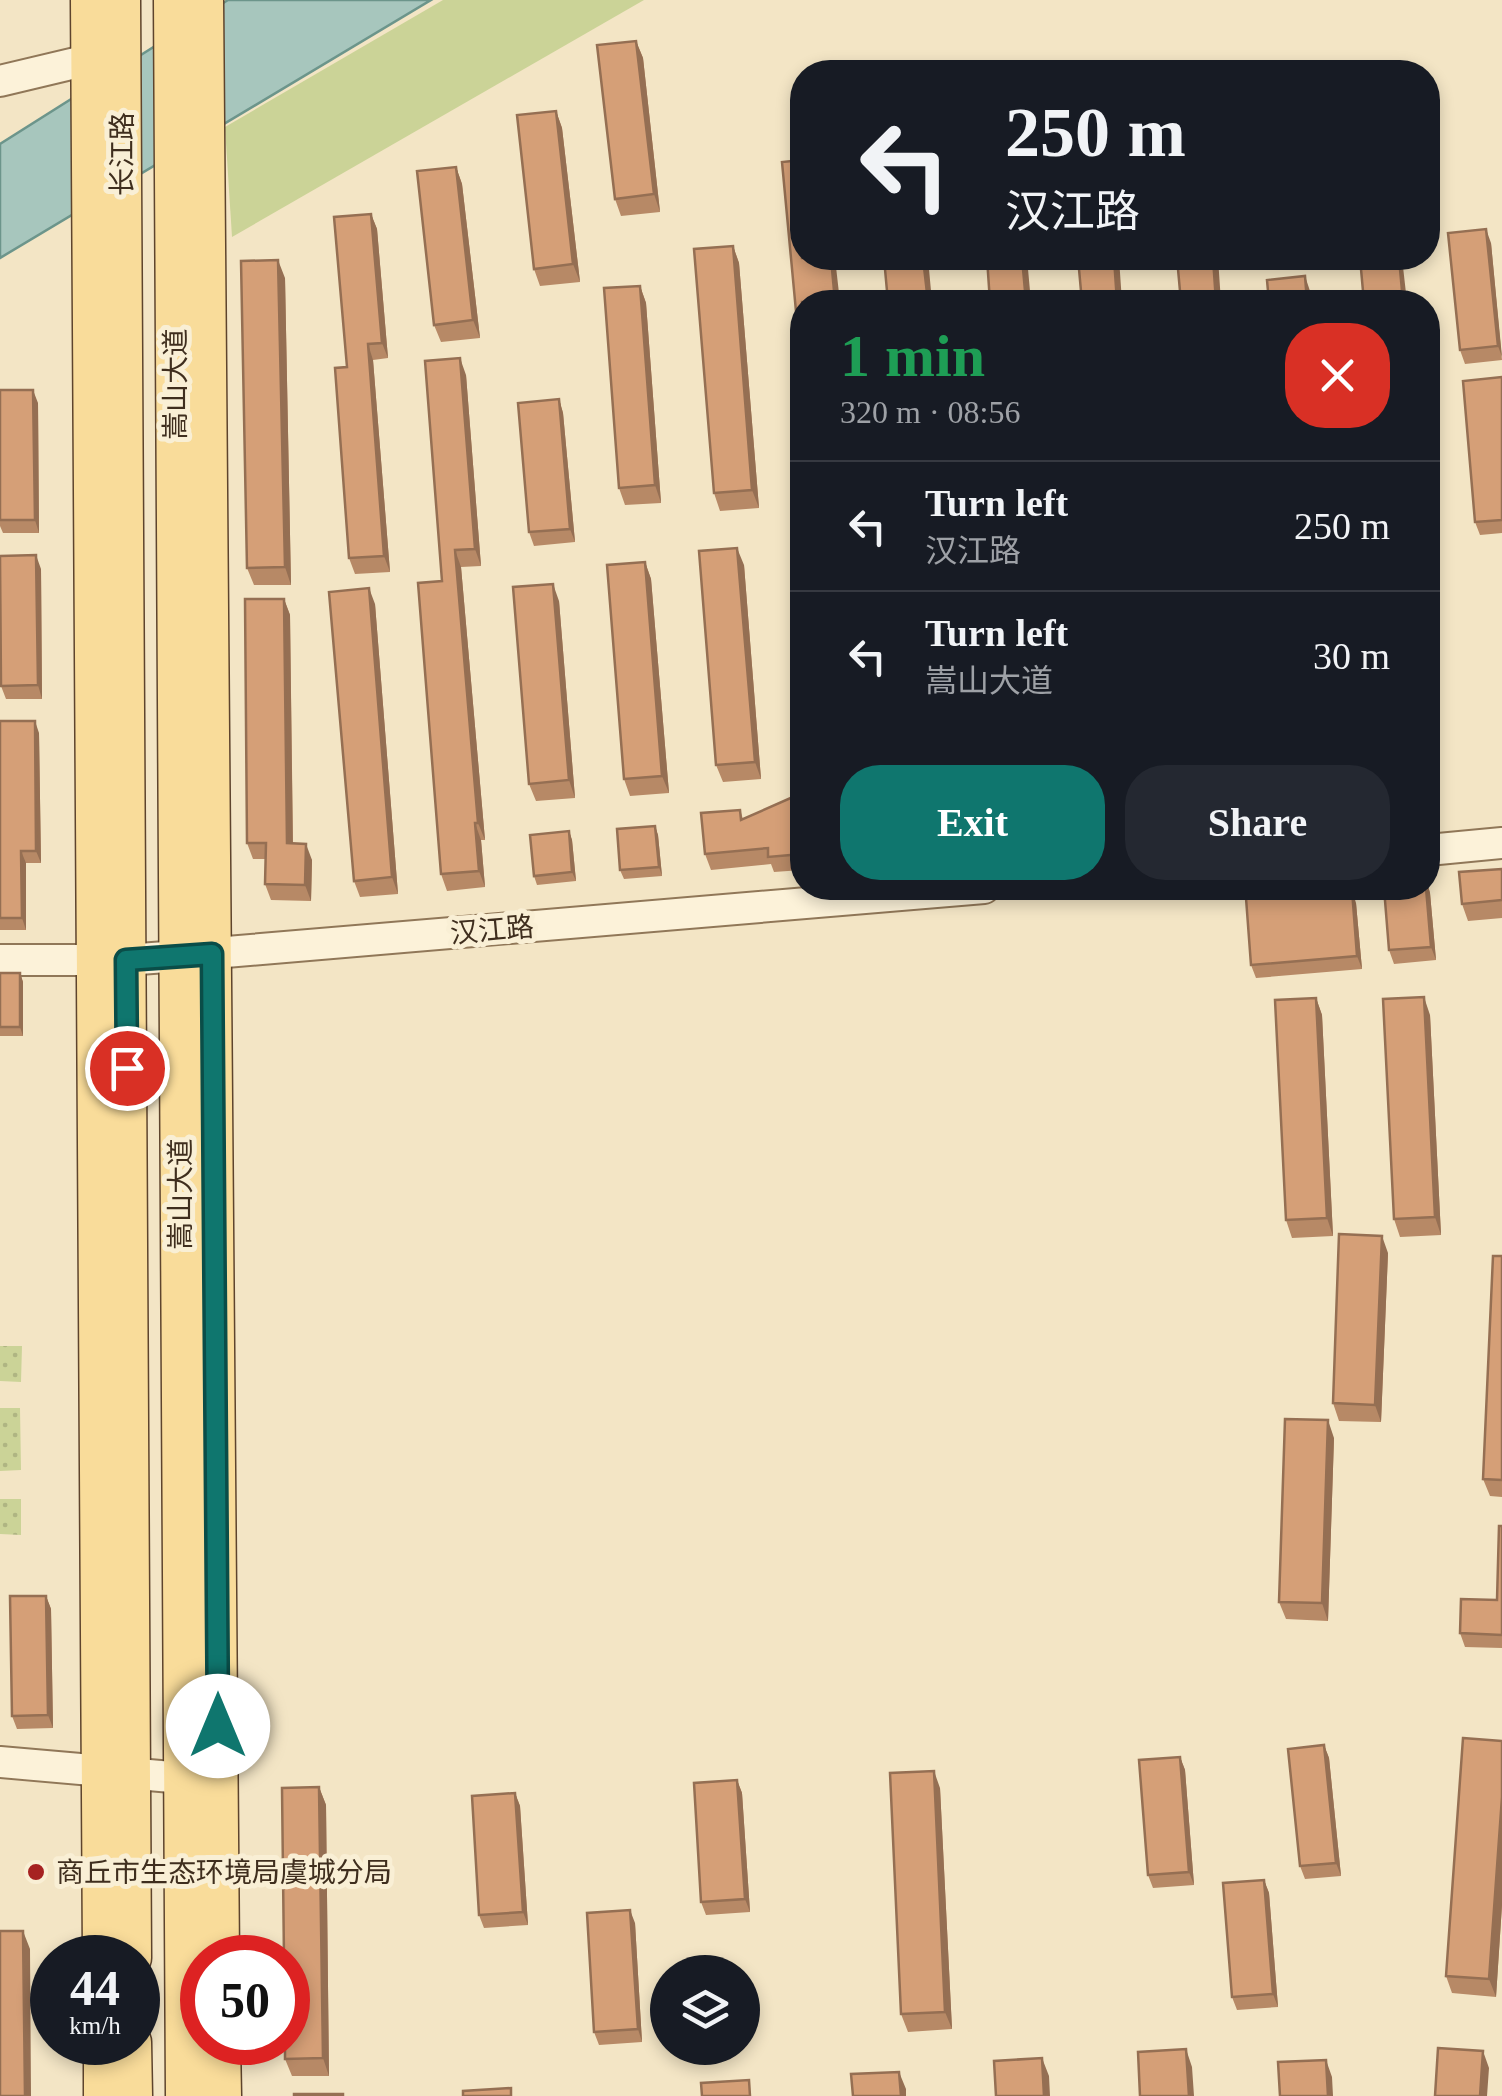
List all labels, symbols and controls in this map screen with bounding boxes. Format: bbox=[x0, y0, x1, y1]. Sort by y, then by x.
text: 250 m bbox=[1005, 94, 1186, 171]
icon: left bbox=[840, 100, 970, 230]
street label: 长江路 bbox=[107, 112, 138, 196]
text: 汉江路 bbox=[1005, 187, 1140, 237]
text: 1 min bbox=[840, 323, 985, 389]
button: close bbox=[1285, 323, 1390, 428]
street label: 嵩山大道 bbox=[160, 328, 191, 440]
text: 320 m · 08:56 bbox=[840, 394, 1020, 430]
text: Turn left bbox=[925, 482, 1068, 524]
icon: left bbox=[840, 499, 895, 554]
text: 250 m bbox=[1294, 505, 1390, 547]
text: 汉江路 bbox=[925, 533, 1021, 569]
text: Turn left bbox=[925, 612, 1068, 654]
icon: left bbox=[840, 629, 895, 684]
text: 30 m bbox=[1313, 635, 1390, 677]
text: 嵩山大道 bbox=[925, 663, 1053, 699]
button: Exit bbox=[840, 765, 1105, 880]
button: Share bbox=[1125, 765, 1390, 880]
street label: 汉江路 bbox=[449, 911, 535, 949]
pin bbox=[85, 1026, 170, 1111]
icon: arrive bbox=[100, 1041, 155, 1096]
street label: 嵩山大道 bbox=[165, 1138, 196, 1250]
position arrow bbox=[166, 1674, 270, 1778]
place label: 商丘市生态环境局虞城分局 bbox=[56, 1857, 392, 1888]
marker: 商丘市生态环境局虞城分局 bbox=[25, 1861, 47, 1883]
speed limit sign: 50 bbox=[180, 1935, 310, 2065]
map controls bbox=[650, 1955, 760, 2065]
button: layers bbox=[650, 1955, 760, 2065]
text: 44 bbox=[70, 1960, 120, 2016]
text: km/h bbox=[69, 2012, 121, 2039]

